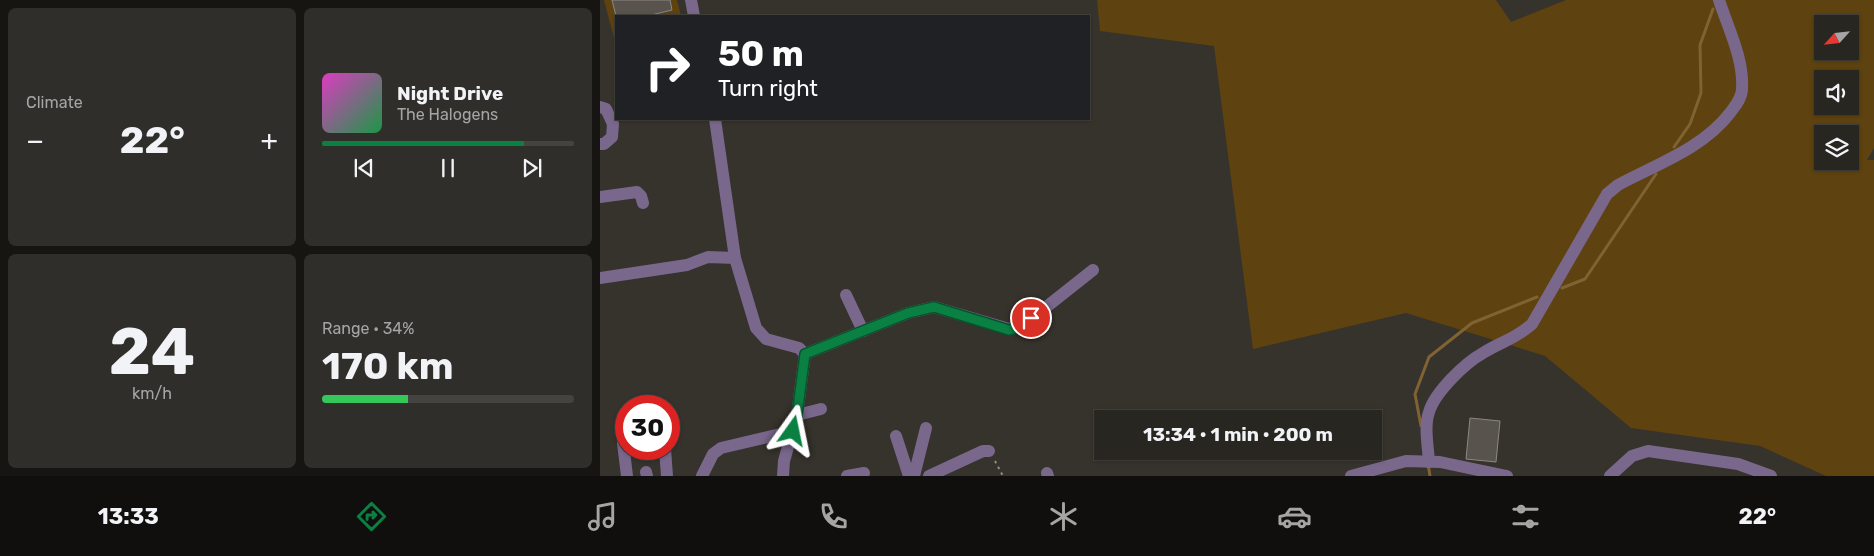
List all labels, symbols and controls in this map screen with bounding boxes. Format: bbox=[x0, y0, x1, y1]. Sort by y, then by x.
north arrow bbox=[1814, 15, 1859, 60]
map controls bbox=[1814, 15, 1859, 170]
text: 50 m bbox=[718, 33, 804, 75]
icon: right bbox=[635, 35, 700, 100]
button: sound bbox=[1814, 70, 1859, 115]
text: Turn right bbox=[718, 75, 818, 102]
text: Night Drive bbox=[397, 82, 503, 105]
text: Climate bbox=[26, 93, 83, 112]
text: The Halogens bbox=[397, 105, 498, 124]
text: 22° bbox=[120, 117, 185, 163]
text: − bbox=[26, 124, 44, 157]
text: + bbox=[261, 124, 278, 157]
button: layers bbox=[1814, 125, 1859, 170]
icon: previous bbox=[350, 154, 378, 182]
icon: pause bbox=[434, 154, 462, 182]
icon: next bbox=[518, 154, 546, 182]
pin bbox=[1010, 297, 1052, 339]
icon: arrive bbox=[1017, 304, 1045, 332]
text: 24 bbox=[109, 313, 195, 390]
text: Range · 34% bbox=[322, 319, 414, 338]
text: 170 km bbox=[322, 343, 454, 389]
text: km/h bbox=[132, 384, 172, 403]
speed limit sign: 30 bbox=[615, 395, 680, 460]
position arrow bbox=[766, 404, 818, 456]
text: 13:34 · 1 min · 200 m bbox=[1143, 423, 1333, 446]
icon: directions bbox=[354, 499, 389, 534]
icon: music bbox=[585, 499, 620, 534]
icon: phone bbox=[816, 499, 851, 534]
icon: climate bbox=[1046, 499, 1081, 534]
icon: car bbox=[1277, 499, 1312, 534]
icon: filters bbox=[1508, 499, 1543, 534]
text: 13:33 bbox=[98, 503, 159, 530]
text: 22° bbox=[1738, 503, 1776, 530]

